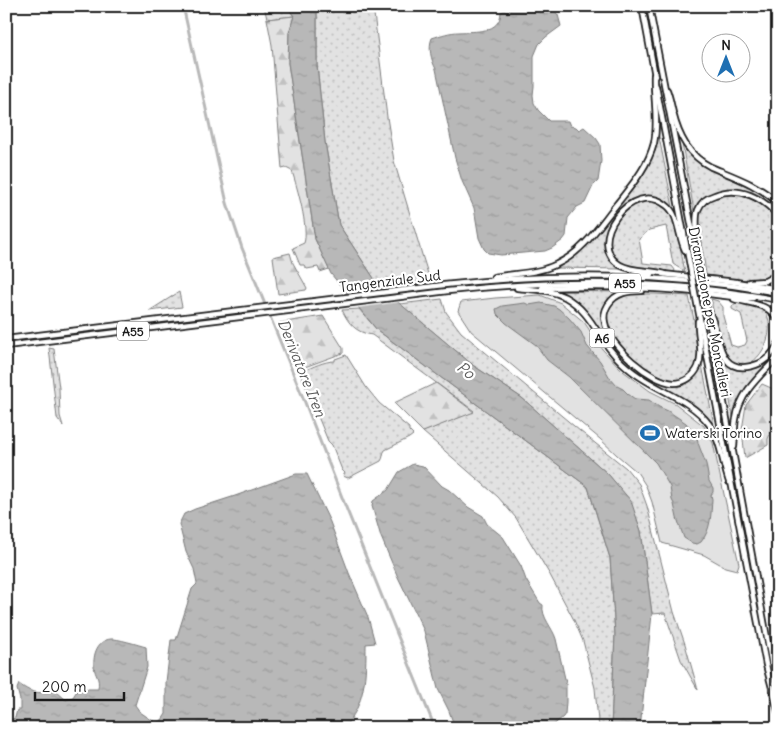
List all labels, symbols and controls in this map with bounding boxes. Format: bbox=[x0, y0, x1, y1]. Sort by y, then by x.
north arrow bbox=[702, 32, 752, 82]
text: N bbox=[721, 36, 731, 54]
street label: Diramazione per Moncalieri bbox=[685, 225, 735, 399]
street label: Tangenziale Sud bbox=[338, 266, 442, 296]
road number: A55 bbox=[609, 274, 641, 292]
water label: Derivatore Iren bbox=[274, 316, 330, 420]
road number: A55 bbox=[117, 322, 149, 341]
road number: A6 bbox=[590, 328, 614, 348]
water label: Po bbox=[453, 357, 480, 384]
sports icon: Waterski Torino bbox=[639, 422, 661, 444]
place label: Waterski Torino bbox=[665, 424, 762, 442]
scale bar bbox=[35, 669, 124, 701]
text: 200 m bbox=[42, 677, 87, 696]

